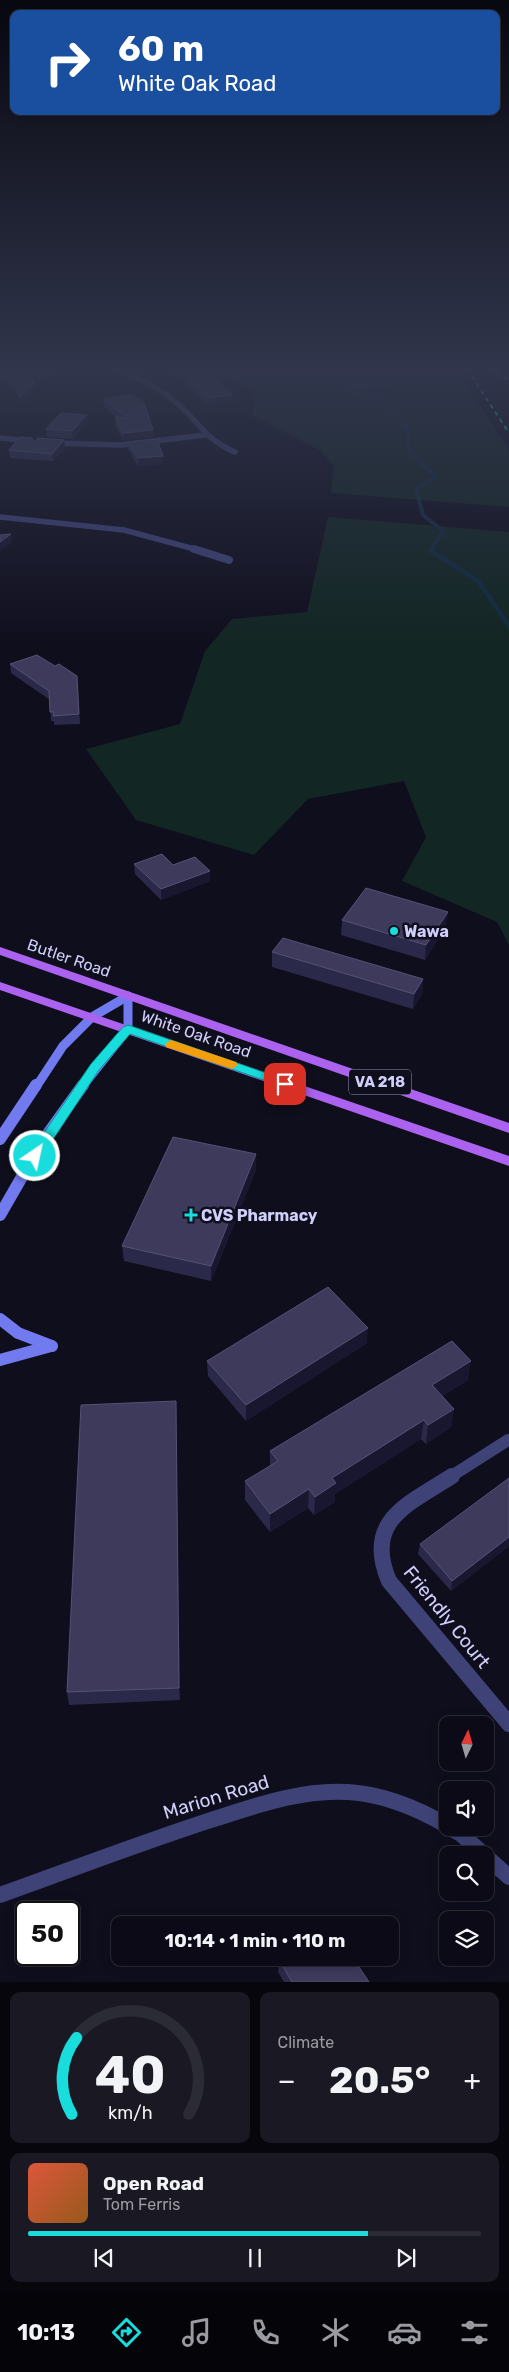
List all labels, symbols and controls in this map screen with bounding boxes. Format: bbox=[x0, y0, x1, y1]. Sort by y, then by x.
text: 60 m bbox=[118, 28, 204, 70]
icon: right bbox=[35, 30, 100, 95]
text: White Oak Road bbox=[118, 70, 276, 97]
place label: Wawa bbox=[404, 922, 449, 941]
marker: Wawa bbox=[388, 925, 400, 937]
street label: Butler Road bbox=[25, 935, 113, 981]
street label: White Oak Road bbox=[138, 1006, 254, 1062]
pin bbox=[264, 1063, 306, 1105]
icon: arrive bbox=[271, 1070, 299, 1098]
road number: VA 218 bbox=[349, 1070, 411, 1094]
position arrow bbox=[8, 1129, 60, 1181]
place label: CVS Pharmacy bbox=[201, 1206, 318, 1225]
marker: CVS Pharmacy bbox=[185, 1209, 197, 1221]
street label: Friendly Court bbox=[399, 1561, 496, 1673]
north arrow bbox=[439, 1716, 494, 1771]
map controls bbox=[439, 1716, 494, 1966]
street label: Marion Road bbox=[160, 1770, 272, 1824]
button: sound bbox=[439, 1781, 494, 1836]
button: search bbox=[439, 1846, 494, 1901]
speed limit sign: 50 bbox=[15, 1901, 80, 1966]
button: layers bbox=[439, 1911, 494, 1966]
text: 10:14 · 1 min · 110 m bbox=[165, 1929, 345, 1952]
text: Climate bbox=[278, 2033, 334, 2052]
text: 40 bbox=[94, 2044, 165, 2106]
text: 20.5° bbox=[329, 2057, 430, 2103]
text: − bbox=[278, 2064, 296, 2097]
text: + bbox=[464, 2064, 481, 2097]
text: km/h bbox=[107, 2102, 152, 2123]
text: Open Road bbox=[103, 2172, 204, 2195]
text: Tom Ferris bbox=[103, 2195, 180, 2214]
icon: previous bbox=[90, 2244, 118, 2272]
icon: pause bbox=[241, 2244, 269, 2272]
icon: next bbox=[392, 2244, 420, 2272]
icon: directions bbox=[109, 2315, 144, 2350]
icon: music bbox=[179, 2315, 214, 2350]
icon: phone bbox=[248, 2315, 283, 2350]
icon: climate bbox=[318, 2315, 353, 2350]
icon: car bbox=[387, 2315, 422, 2350]
icon: filters bbox=[457, 2315, 492, 2350]
text: 10:13 bbox=[17, 2319, 75, 2346]

